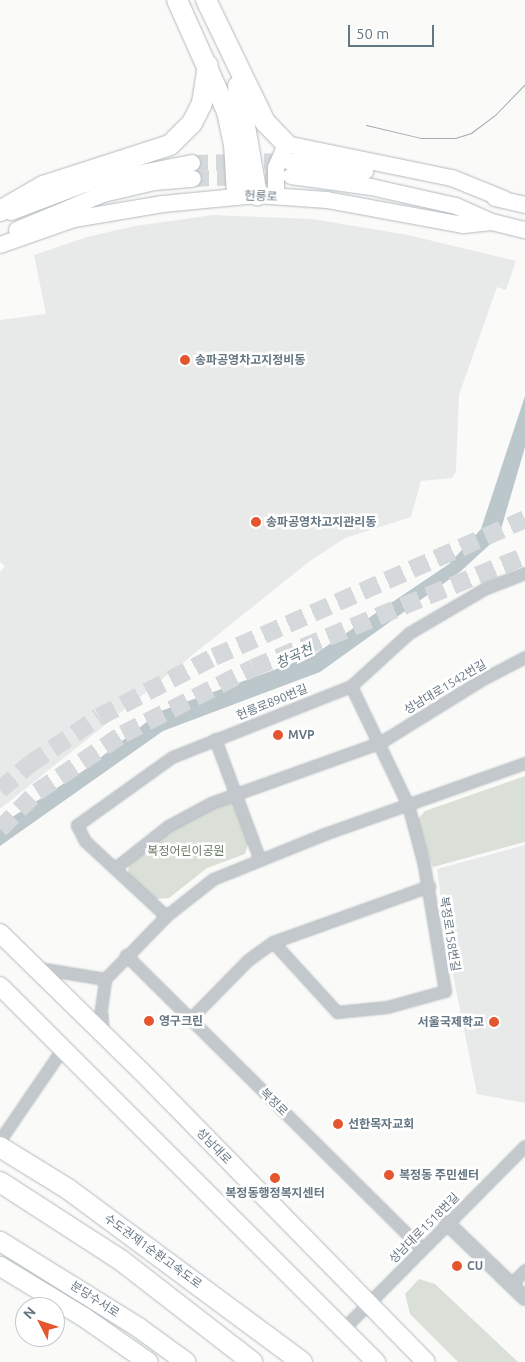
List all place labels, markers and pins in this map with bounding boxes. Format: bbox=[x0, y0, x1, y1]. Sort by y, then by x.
place label: 송파공영차고지정비동 bbox=[195, 353, 305, 367]
marker: 송파공영차고지정비동 bbox=[179, 354, 191, 366]
place label: 송파공영차고지관리동 bbox=[266, 515, 376, 529]
marker: 송파공영차고지관리동 bbox=[250, 516, 262, 528]
place label: MVP bbox=[288, 728, 315, 742]
marker: MVP bbox=[272, 729, 284, 741]
place label: 영구크린 bbox=[159, 1014, 203, 1028]
marker: 영구크린 bbox=[143, 1015, 155, 1027]
place label: 서울국제학교 bbox=[418, 1015, 484, 1029]
marker: 서울국제학교 bbox=[488, 1016, 500, 1028]
place label: 선한목자교회 bbox=[348, 1117, 414, 1131]
marker: 선한목자교회 bbox=[332, 1118, 344, 1130]
place label: 복정동 주민센터 bbox=[399, 1168, 479, 1182]
marker: 복정동 주민센터 bbox=[383, 1169, 395, 1181]
marker: 복정동행정복지센터 bbox=[269, 1172, 281, 1184]
place label: 복정동행정복지센터 bbox=[225, 1186, 325, 1200]
place label: CU bbox=[467, 1259, 483, 1273]
marker: CU bbox=[451, 1260, 463, 1272]

